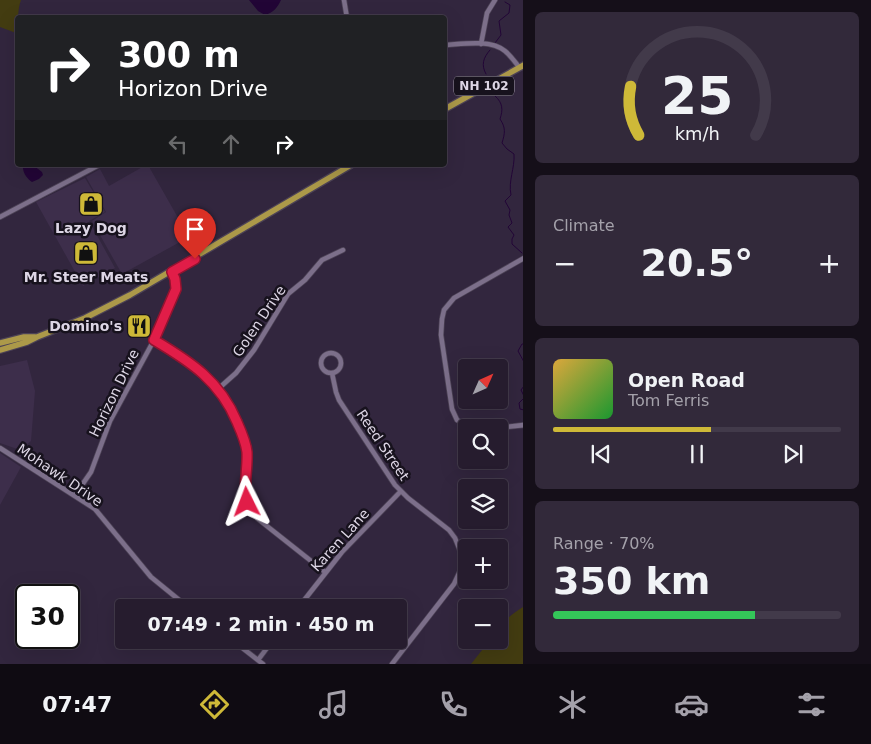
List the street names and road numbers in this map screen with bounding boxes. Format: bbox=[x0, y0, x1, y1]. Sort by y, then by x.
road number: NH 102 bbox=[454, 76, 514, 95]
street label: Golen Drive bbox=[229, 282, 289, 360]
street label: Horizon Drive bbox=[86, 347, 142, 439]
street label: Reed Street bbox=[353, 406, 413, 484]
street label: Mohawk Drive bbox=[14, 441, 106, 509]
street label: Karen Lane bbox=[308, 505, 372, 575]

